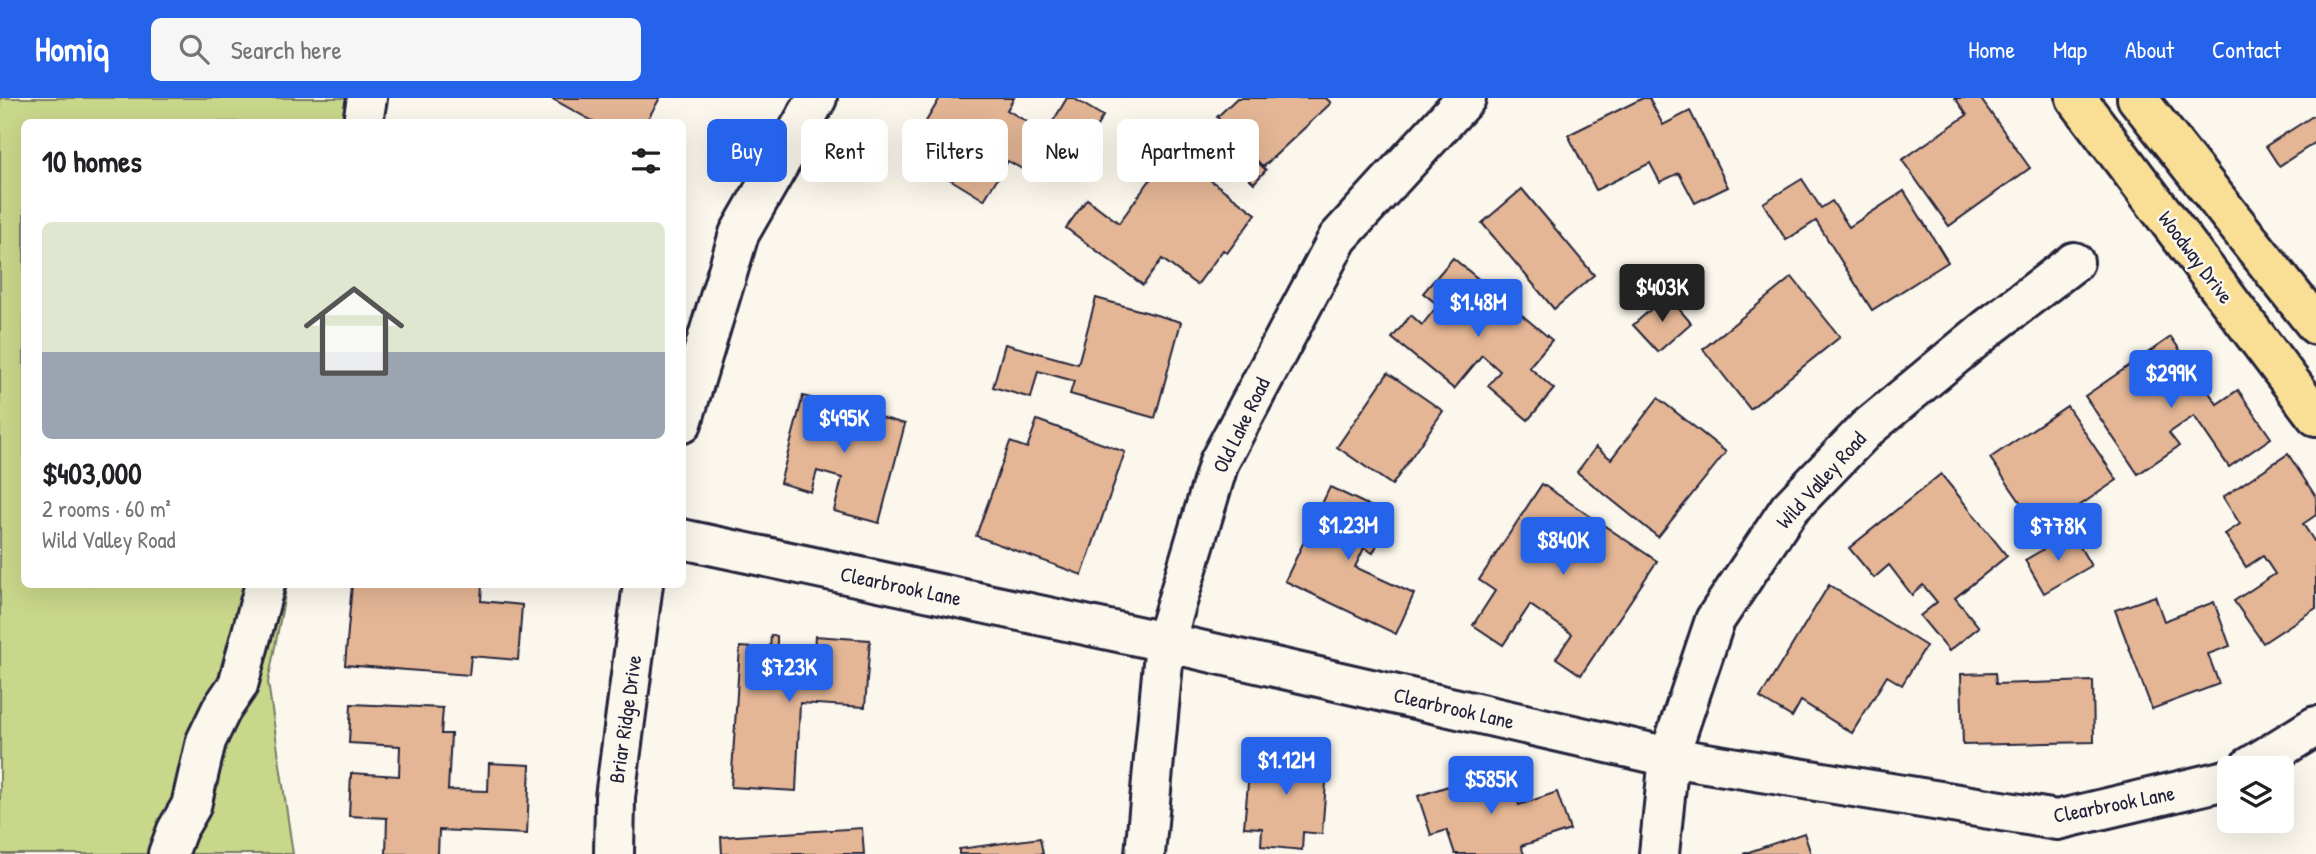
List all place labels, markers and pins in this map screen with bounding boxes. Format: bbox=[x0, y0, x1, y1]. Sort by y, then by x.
pin: $403K bbox=[1613, 264, 1711, 324]
pin: $1.48M bbox=[1421, 280, 1535, 339]
pin: $299K bbox=[2122, 350, 2220, 410]
pin: $495K bbox=[795, 396, 893, 455]
pin: $1.23M bbox=[1291, 503, 1405, 562]
pin: $778K bbox=[2009, 504, 2107, 563]
pin: $840K bbox=[1514, 518, 1612, 577]
pin: $723K bbox=[740, 644, 838, 704]
pin: $1.12M bbox=[1229, 738, 1343, 797]
pin: $585K bbox=[1442, 756, 1540, 816]

